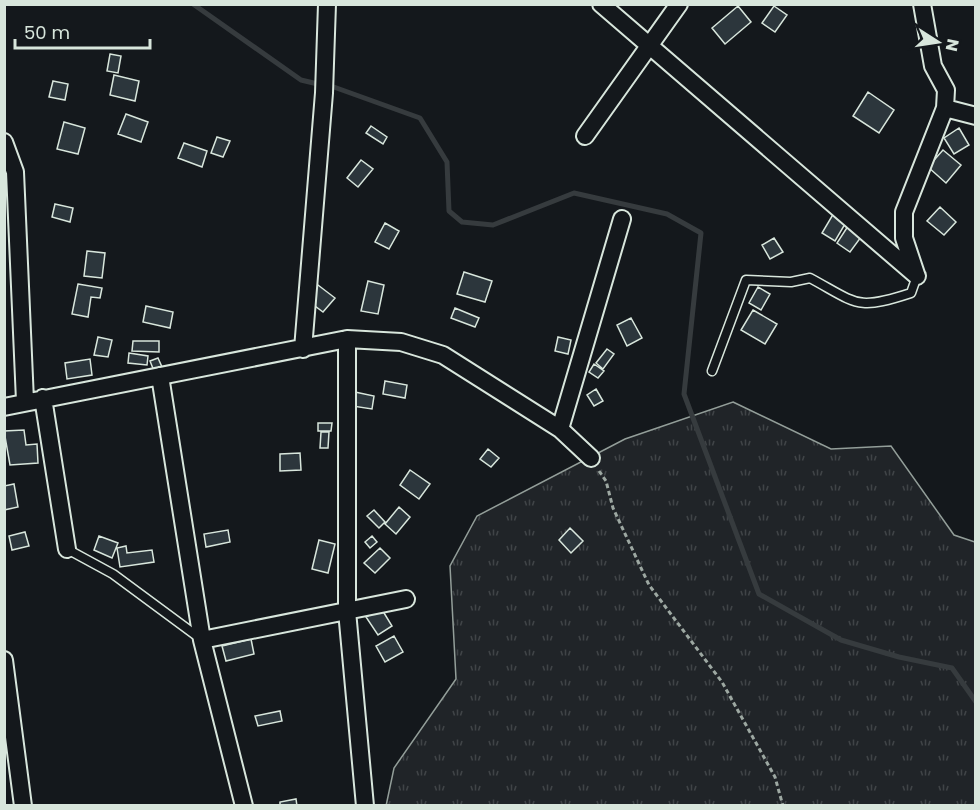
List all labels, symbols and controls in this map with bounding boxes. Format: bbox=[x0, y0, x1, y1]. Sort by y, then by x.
scale bar bbox=[15, 12, 150, 50]
north arrow bbox=[908, 12, 968, 72]
text: 50 m bbox=[24, 20, 70, 45]
text: N bbox=[940, 37, 965, 53]

